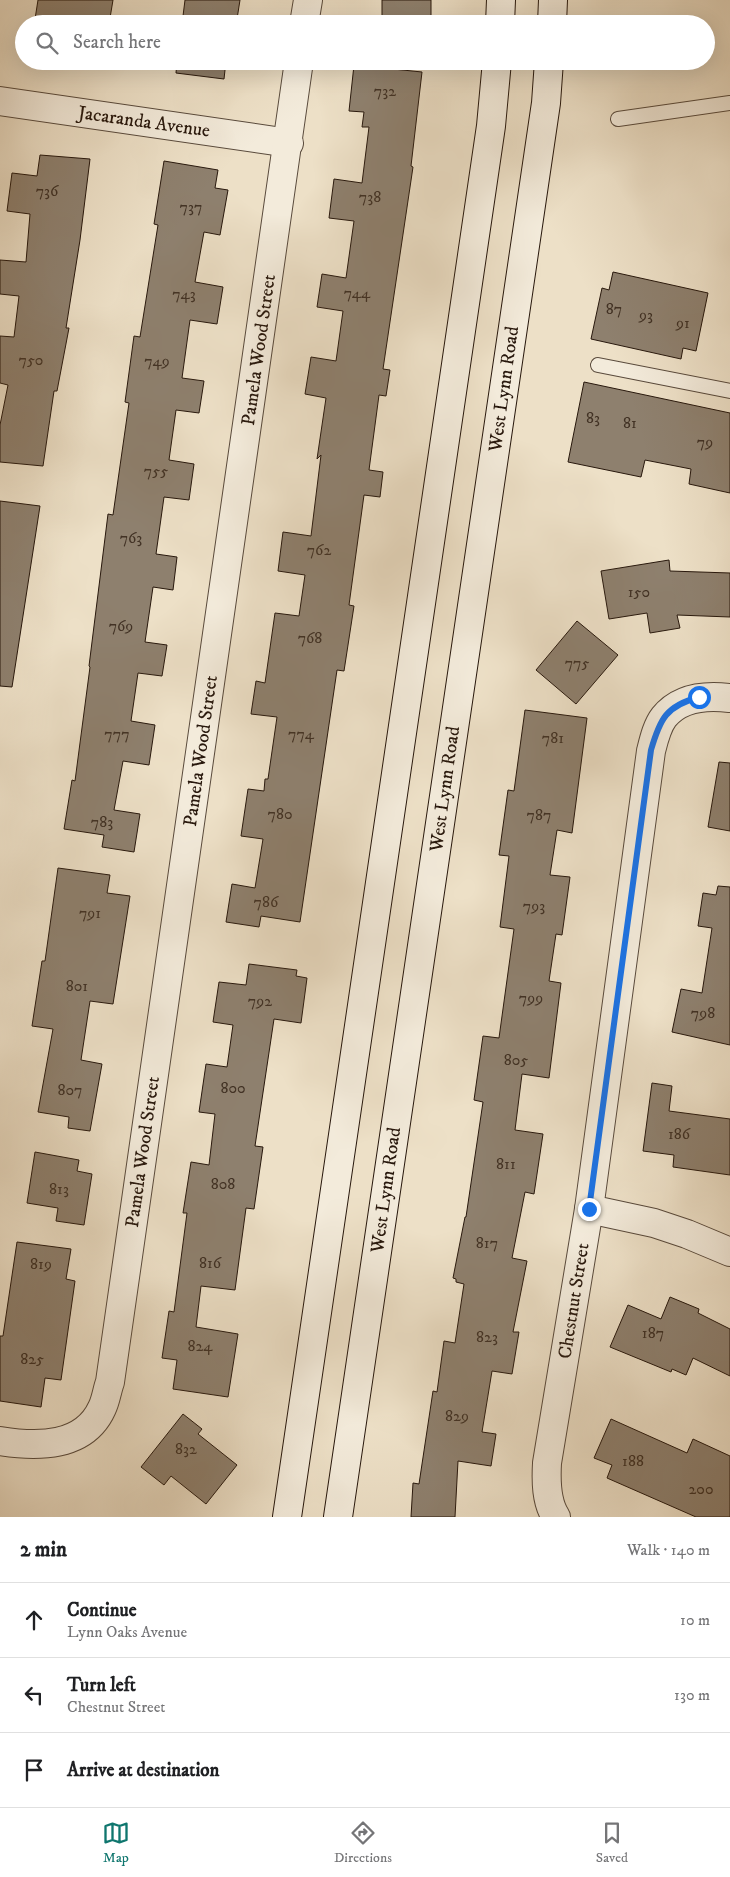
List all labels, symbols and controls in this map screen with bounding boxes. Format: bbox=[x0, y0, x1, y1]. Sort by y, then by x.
search box bbox=[15, 15, 715, 70]
icon: search bbox=[33, 29, 61, 57]
text: Search here bbox=[73, 31, 161, 54]
house number: 732 bbox=[374, 81, 396, 101]
street label: Jacaranda Avenue bbox=[75, 101, 212, 143]
house number: 736 bbox=[36, 181, 59, 201]
house number: 738 bbox=[359, 187, 381, 207]
house number: 737 bbox=[180, 197, 202, 217]
street label: Pamela Wood Street bbox=[237, 273, 281, 427]
house number: 744 bbox=[344, 283, 371, 303]
house number: 743 bbox=[172, 284, 196, 304]
house number: 87 bbox=[606, 299, 622, 319]
house number: 93 bbox=[638, 305, 653, 325]
house number: 91 bbox=[675, 313, 690, 333]
street label: West Lynn Road bbox=[484, 324, 524, 454]
house number: 750 bbox=[19, 350, 43, 370]
house number: 749 bbox=[144, 351, 170, 371]
house number: 83 bbox=[586, 408, 600, 428]
house number: 81 bbox=[623, 413, 637, 433]
house number: 79 bbox=[697, 432, 713, 452]
house number: 755 bbox=[144, 461, 168, 481]
house number: 763 bbox=[120, 528, 142, 548]
house number: 762 bbox=[307, 540, 331, 560]
house number: 150 bbox=[628, 582, 650, 602]
house number: 769 bbox=[109, 616, 133, 636]
house number: 768 bbox=[298, 628, 322, 648]
house number: 775 bbox=[565, 653, 589, 673]
street label: Pamela Wood Street bbox=[179, 674, 223, 828]
route start bbox=[688, 686, 711, 709]
house number: 777 bbox=[104, 724, 130, 744]
house number: 774 bbox=[288, 724, 315, 744]
street label: West Lynn Road bbox=[425, 724, 465, 854]
house number: 781 bbox=[542, 728, 564, 748]
house number: 780 bbox=[267, 804, 293, 824]
house number: 787 bbox=[527, 805, 551, 825]
house number: 783 bbox=[91, 812, 113, 832]
house number: 786 bbox=[254, 892, 279, 912]
house number: 793 bbox=[523, 896, 545, 916]
house number: 791 bbox=[79, 903, 101, 923]
house number: 801 bbox=[66, 976, 88, 996]
house number: 799 bbox=[519, 988, 543, 1008]
house number: 792 bbox=[248, 991, 272, 1011]
house number: 798 bbox=[691, 1003, 715, 1023]
house number: 805 bbox=[504, 1050, 528, 1070]
street label: Pamela Wood Street bbox=[121, 1075, 165, 1229]
house number: 800 bbox=[220, 1078, 246, 1098]
house number: 807 bbox=[57, 1080, 83, 1100]
house number: 186 bbox=[668, 1124, 691, 1144]
street label: West Lynn Road bbox=[366, 1125, 406, 1255]
house number: 811 bbox=[496, 1154, 516, 1174]
house number: 808 bbox=[211, 1174, 235, 1194]
house number: 813 bbox=[49, 1179, 69, 1199]
route end bbox=[578, 1198, 601, 1221]
house number: 817 bbox=[476, 1233, 498, 1253]
street label: Chestnut Street bbox=[553, 1241, 595, 1361]
house number: 816 bbox=[199, 1253, 222, 1273]
house number: 819 bbox=[30, 1254, 52, 1274]
house number: 187 bbox=[642, 1323, 664, 1343]
house number: 823 bbox=[476, 1327, 498, 1347]
house number: 824 bbox=[187, 1336, 213, 1356]
house number: 825 bbox=[20, 1349, 44, 1369]
house number: 829 bbox=[445, 1406, 469, 1426]
house number: 832 bbox=[175, 1439, 197, 1459]
house number: 188 bbox=[622, 1451, 644, 1471]
house number: 200 bbox=[688, 1479, 714, 1499]
text: 2 min bbox=[20, 1537, 67, 1563]
text: Walk · 140 m bbox=[627, 1540, 710, 1560]
text: Continue bbox=[67, 1599, 137, 1622]
icon: ahead bbox=[20, 1606, 48, 1634]
text: 10 m bbox=[680, 1610, 710, 1630]
text: Lynn Oaks Avenue bbox=[67, 1622, 187, 1642]
text: Turn left bbox=[67, 1674, 136, 1697]
icon: left bbox=[20, 1681, 48, 1709]
text: 130 m bbox=[674, 1685, 710, 1705]
text: Chestnut Street bbox=[67, 1697, 165, 1717]
icon: arrive bbox=[20, 1756, 48, 1784]
text: Arrive at destination bbox=[67, 1759, 219, 1782]
tab: Map bbox=[102, 1819, 130, 1867]
tab: Directions bbox=[334, 1819, 392, 1867]
tab: Saved bbox=[596, 1819, 628, 1867]

